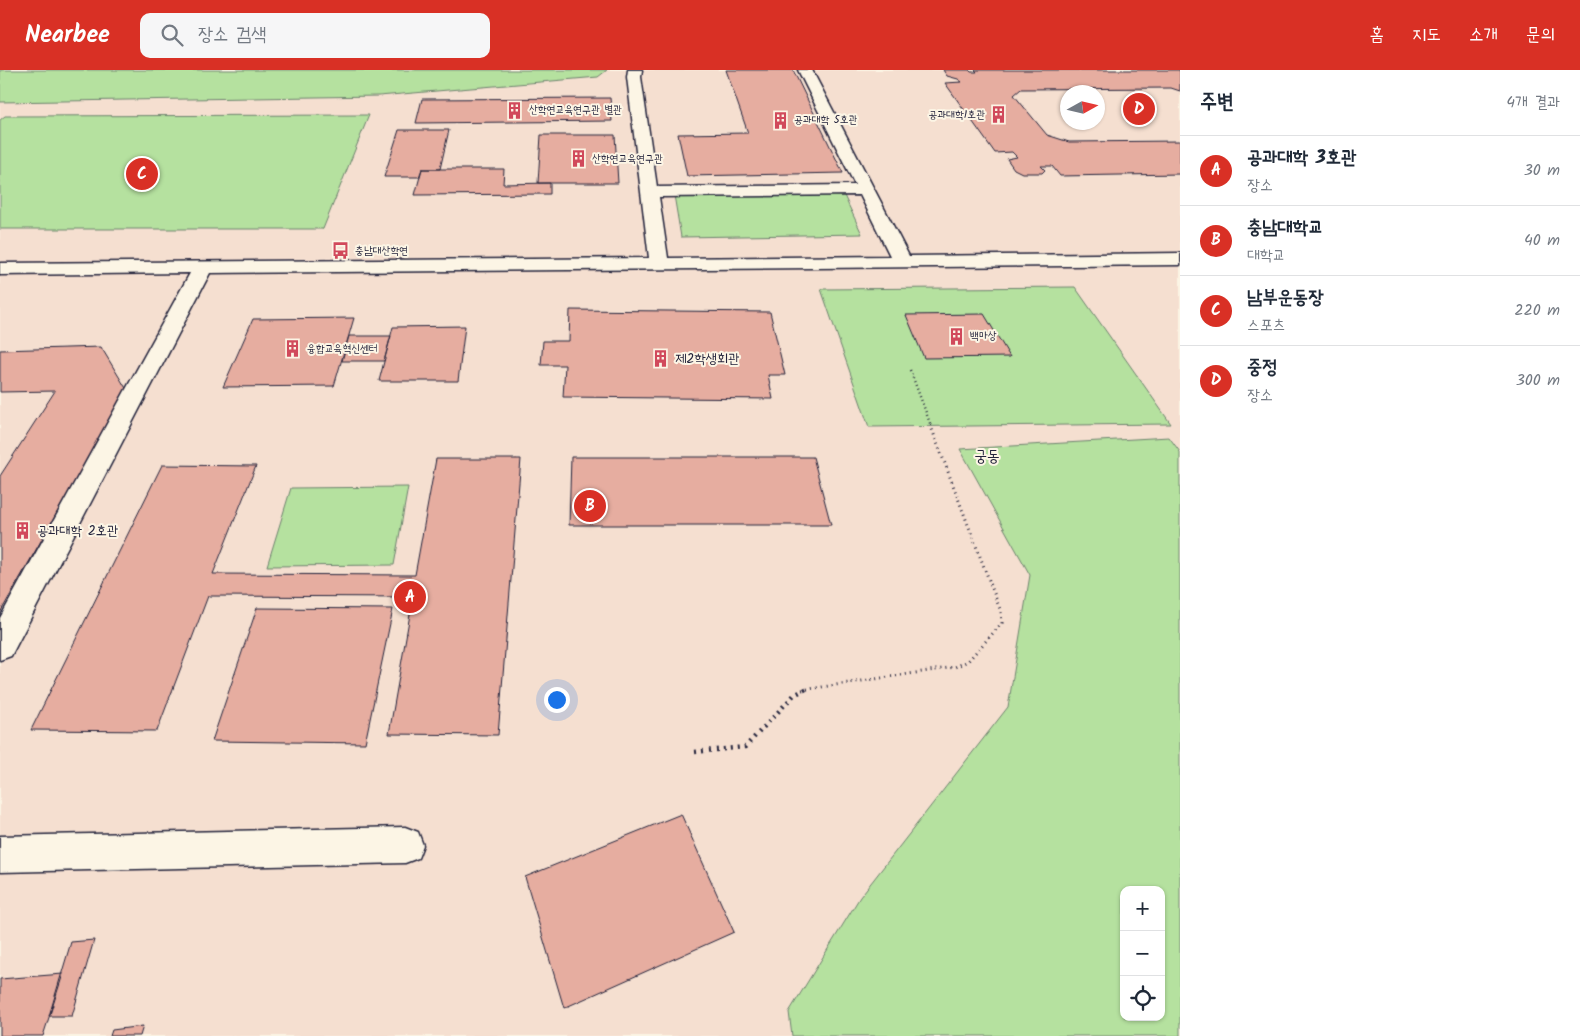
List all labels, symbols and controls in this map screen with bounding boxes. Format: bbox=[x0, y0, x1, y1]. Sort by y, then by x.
search box bbox=[140, 13, 490, 58]
text: Nearbee bbox=[25, 16, 110, 55]
text: 장소 검색 bbox=[198, 20, 267, 50]
icon: search bbox=[158, 21, 186, 49]
text: 홈 bbox=[1370, 21, 1384, 50]
text: 지도 bbox=[1412, 21, 1441, 50]
text: 소개 bbox=[1469, 21, 1498, 50]
text: 문의 bbox=[1526, 21, 1555, 50]
north arrow bbox=[1060, 85, 1105, 130]
text: 주변 bbox=[1200, 86, 1234, 119]
pin: D bbox=[1123, 90, 1155, 128]
text: 4개 결과 bbox=[1506, 90, 1560, 115]
building icon: 산학연교육연구관 별관 bbox=[505, 100, 525, 120]
place label: 산학연교육연구관 별관 bbox=[529, 101, 622, 119]
building icon: 공과대학1호관 bbox=[989, 105, 1009, 125]
place label: 공과대학1호관 bbox=[928, 106, 985, 124]
building icon: 공과대학 5호관 bbox=[770, 110, 790, 130]
place label: 공과대학 5호관 bbox=[794, 111, 858, 129]
text: 공과대학 3호관 bbox=[1247, 143, 1356, 173]
building icon: 산학연교육연구관 bbox=[568, 149, 588, 169]
place label: 산학연교육연구관 bbox=[592, 150, 663, 168]
pin: C bbox=[126, 155, 158, 193]
text: A bbox=[1211, 158, 1221, 183]
text: 30 m bbox=[1524, 158, 1560, 183]
text: 장소 bbox=[1247, 173, 1273, 198]
text: 충남대학교 bbox=[1247, 213, 1323, 243]
text: B bbox=[1211, 228, 1221, 253]
text: 40 m bbox=[1524, 228, 1560, 253]
bus stop icon: 충남대산학연 bbox=[331, 241, 351, 261]
place label: 충남대산학연 bbox=[355, 242, 408, 260]
text: 대학교 bbox=[1247, 243, 1286, 268]
text: 남부운동장 bbox=[1247, 283, 1323, 313]
text: C bbox=[1211, 298, 1221, 323]
text: 220 m bbox=[1514, 298, 1560, 323]
text: 스포츠 bbox=[1247, 313, 1286, 338]
building icon: 백마상 bbox=[946, 326, 966, 346]
place label: 백마상 bbox=[970, 327, 997, 345]
building icon: 융합교육혁신센터 bbox=[283, 339, 303, 359]
place label: 융합교육혁신센터 bbox=[307, 340, 378, 358]
place label: 제2학생회관 bbox=[675, 348, 739, 370]
building icon: 제2학생회관 bbox=[651, 349, 671, 369]
text: 중정 bbox=[1247, 353, 1278, 383]
text: D bbox=[1211, 368, 1221, 393]
text: 300 m bbox=[1516, 368, 1560, 393]
text: 장소 bbox=[1247, 383, 1273, 408]
district label: 궁동 bbox=[974, 444, 1000, 469]
pin: B bbox=[574, 487, 606, 525]
place label: 공과대학 2호관 bbox=[37, 520, 118, 542]
building icon: 공과대학 2호관 bbox=[13, 521, 33, 541]
pin: A bbox=[394, 578, 426, 616]
your location bbox=[544, 687, 570, 713]
map controls bbox=[1120, 886, 1165, 1021]
button: + bbox=[1120, 886, 1165, 931]
button: − bbox=[1120, 931, 1165, 976]
button: locate bbox=[1120, 976, 1165, 1021]

